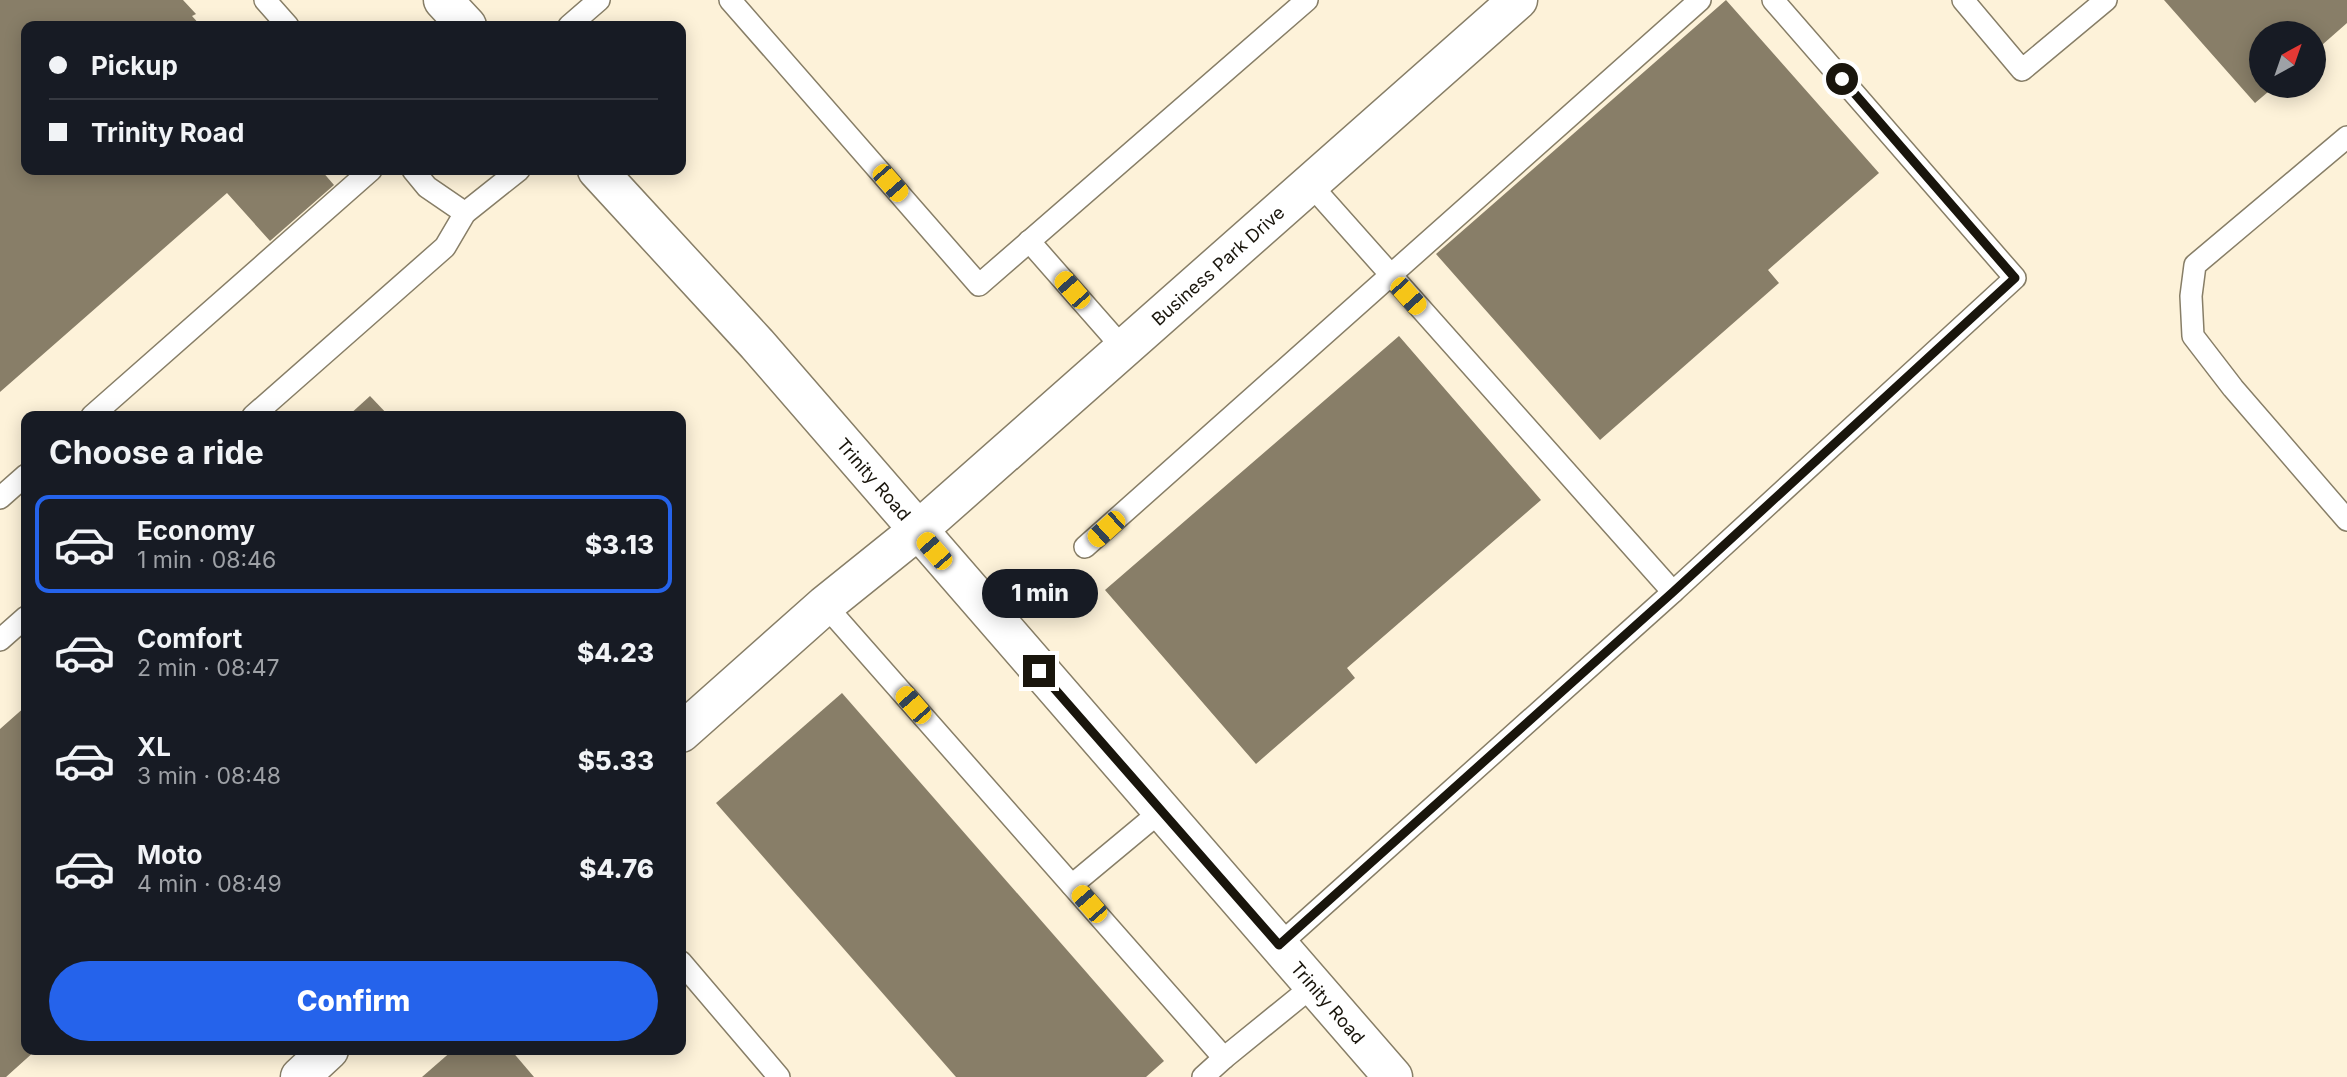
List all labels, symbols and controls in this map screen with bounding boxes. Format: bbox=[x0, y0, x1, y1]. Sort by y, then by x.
north arrow bbox=[2249, 21, 2326, 98]
map controls bbox=[2249, 21, 2326, 98]
text: Pickup bbox=[91, 50, 178, 81]
route start bbox=[1826, 63, 1858, 95]
text: Trinity Road bbox=[91, 117, 244, 148]
car bbox=[869, 160, 912, 206]
street label: Business Park Drive bbox=[1147, 201, 1288, 329]
car bbox=[1051, 267, 1094, 313]
car bbox=[1387, 273, 1430, 319]
text: Choose a ride bbox=[49, 433, 264, 472]
street label: Trinity Road bbox=[833, 434, 915, 524]
car bbox=[1084, 507, 1129, 551]
icon: car bbox=[53, 513, 116, 576]
text: Economy bbox=[137, 515, 255, 546]
car bbox=[913, 528, 956, 574]
text: $3.13 bbox=[585, 529, 654, 560]
text: 1 min · 08:46 bbox=[137, 546, 276, 574]
callout: 1 min bbox=[981, 570, 1097, 618]
text: 1 min bbox=[1011, 579, 1069, 607]
icon: car bbox=[53, 621, 116, 684]
text: Comfort bbox=[137, 623, 242, 654]
text: $4.23 bbox=[577, 637, 654, 668]
text: 2 min · 08:47 bbox=[137, 654, 280, 682]
route end bbox=[1023, 655, 1055, 687]
car bbox=[892, 682, 935, 728]
icon: car bbox=[53, 729, 116, 792]
text: XL bbox=[137, 731, 171, 762]
text: $5.33 bbox=[578, 745, 654, 776]
text: 3 min · 08:48 bbox=[137, 762, 281, 790]
icon: car bbox=[53, 837, 116, 900]
text: Moto bbox=[137, 839, 202, 870]
text: $4.76 bbox=[579, 853, 654, 884]
text: 4 min · 08:49 bbox=[137, 870, 282, 898]
car bbox=[1068, 881, 1111, 927]
street label: Trinity Road bbox=[1287, 957, 1370, 1048]
button: Confirm bbox=[49, 961, 658, 1041]

